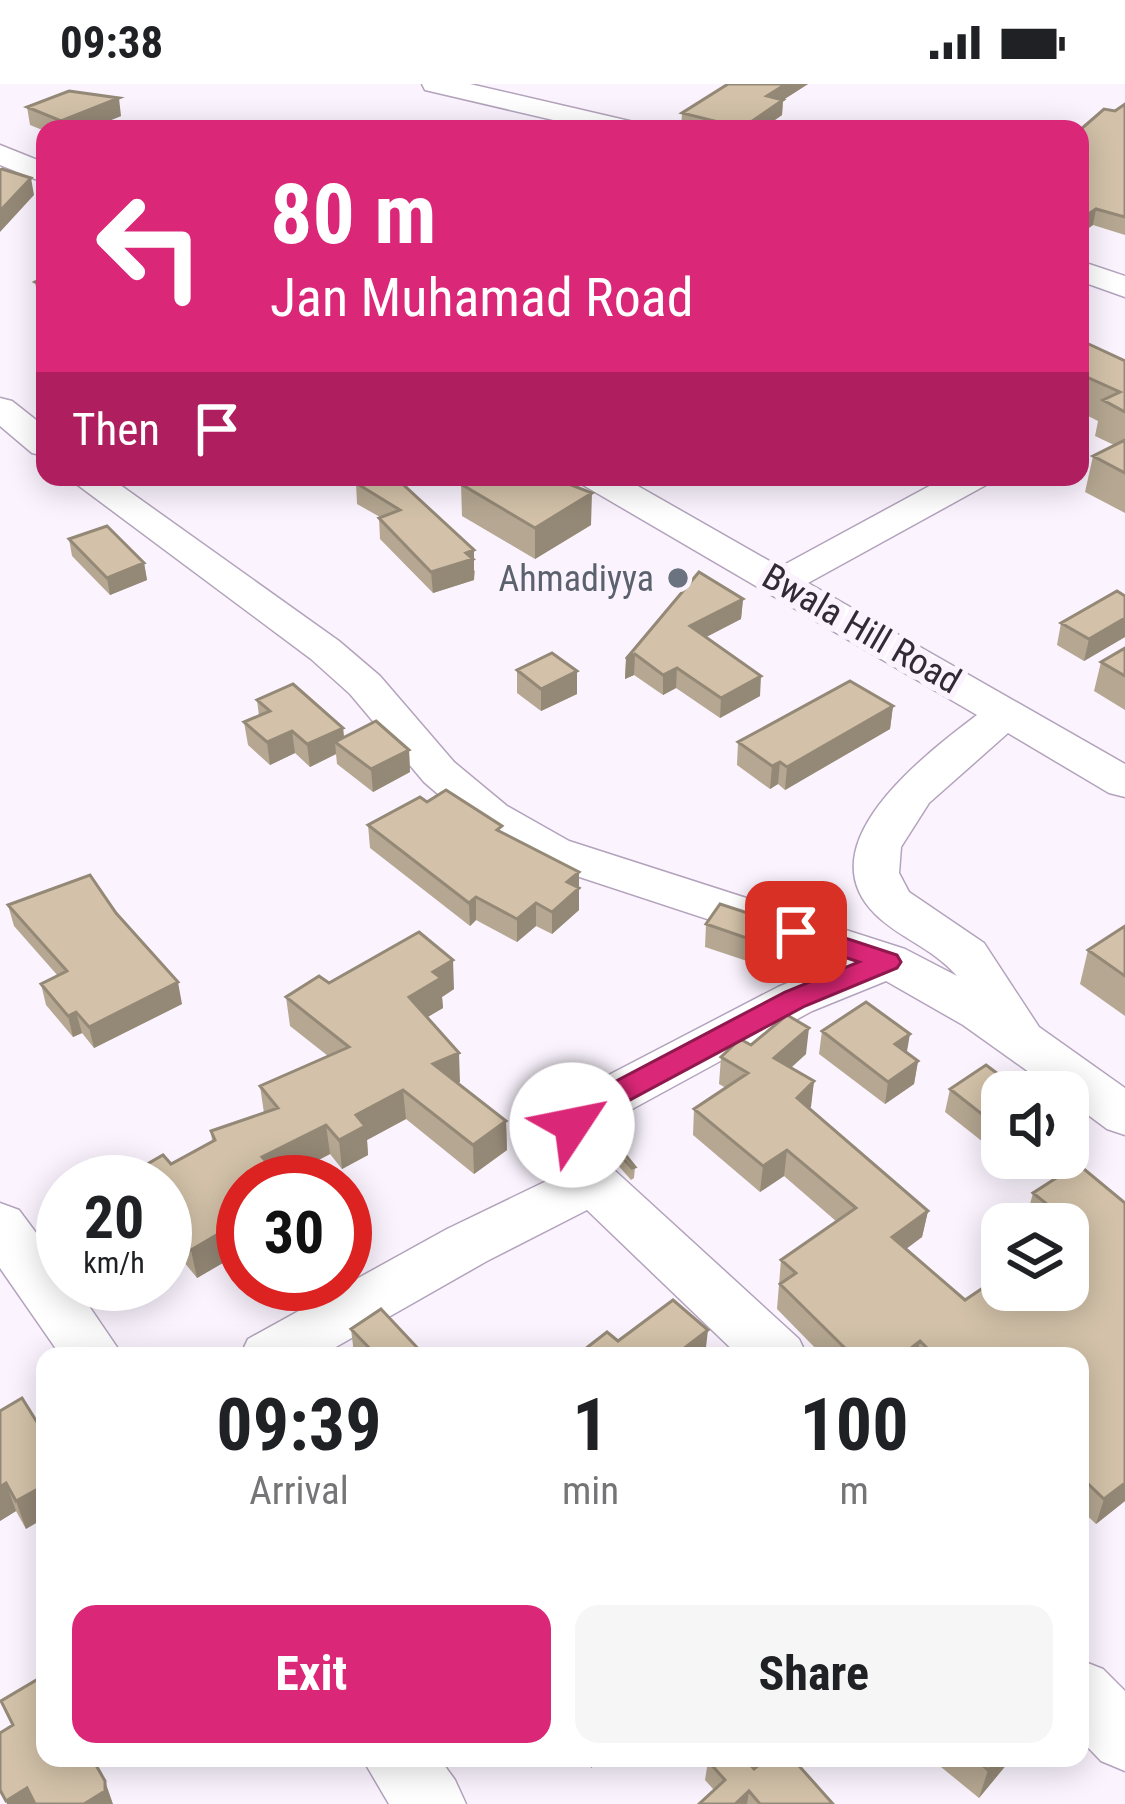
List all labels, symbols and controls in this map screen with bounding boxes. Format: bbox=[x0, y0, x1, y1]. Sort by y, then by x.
text: 09:38 bbox=[60, 16, 163, 69]
text: 80 m bbox=[270, 165, 437, 264]
icon: left bbox=[72, 168, 228, 324]
text: Jan Muhamad Road bbox=[270, 266, 693, 329]
icon: arrive bbox=[184, 396, 250, 462]
text: Then bbox=[72, 403, 160, 456]
street label: Bwala Hill Road bbox=[755, 555, 968, 702]
place label: Ahmadiyya bbox=[498, 558, 654, 600]
marker: Ahmadiyya bbox=[665, 565, 691, 591]
pin bbox=[745, 881, 847, 983]
icon: arrive bbox=[763, 899, 829, 965]
position arrow bbox=[509, 1062, 635, 1188]
map controls bbox=[981, 1071, 1089, 1311]
button: sound bbox=[981, 1071, 1089, 1179]
speed limit sign: 30 bbox=[216, 1155, 372, 1311]
text: 20 bbox=[84, 1182, 144, 1253]
button: layers bbox=[981, 1203, 1089, 1311]
text: km/h bbox=[83, 1245, 145, 1280]
text: 09:39 bbox=[216, 1383, 382, 1468]
text: 1 bbox=[572, 1383, 609, 1468]
text: 100 bbox=[799, 1383, 909, 1468]
text: Arrival bbox=[249, 1468, 349, 1514]
text: min bbox=[562, 1468, 619, 1514]
text: m bbox=[839, 1468, 869, 1514]
button: Exit bbox=[72, 1605, 551, 1743]
button: Share bbox=[575, 1605, 1053, 1743]

